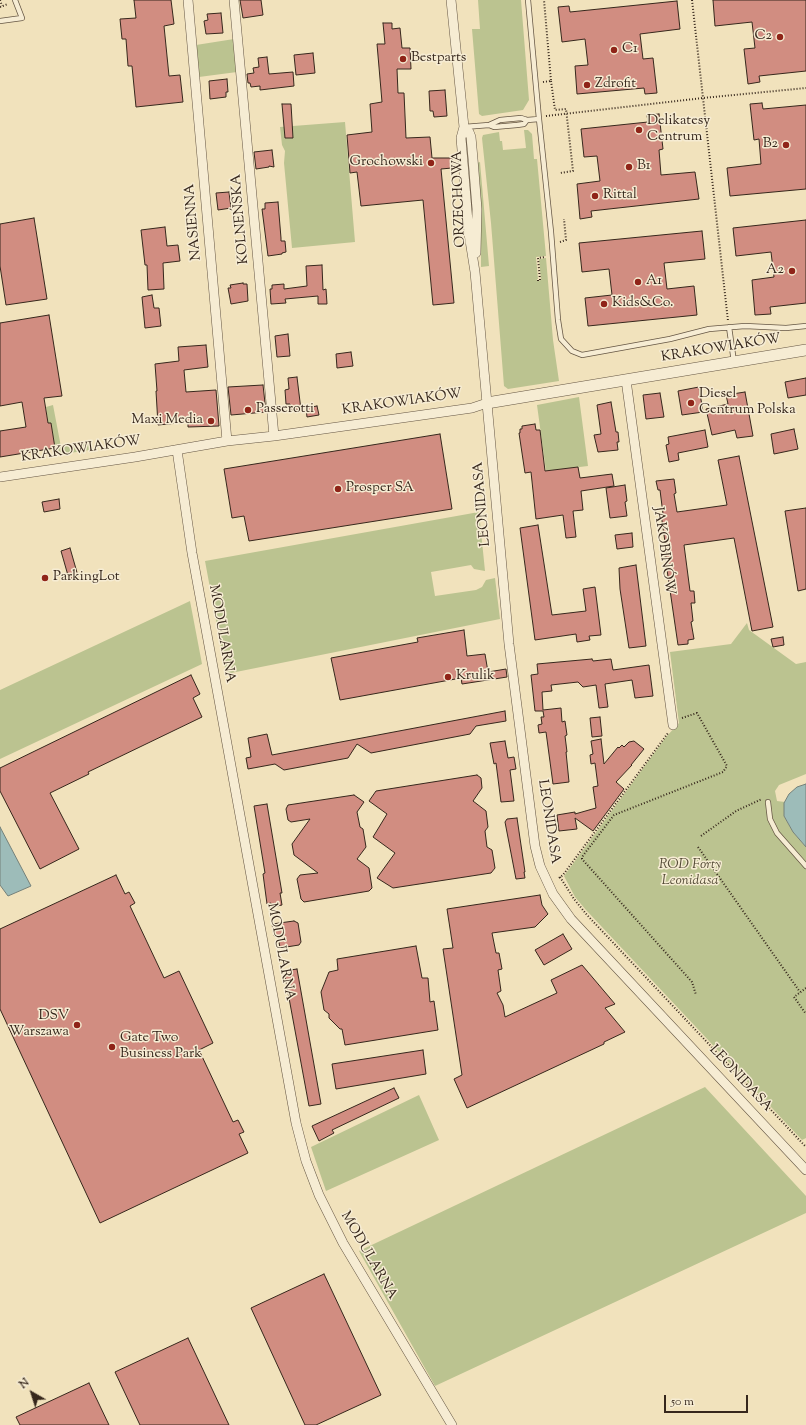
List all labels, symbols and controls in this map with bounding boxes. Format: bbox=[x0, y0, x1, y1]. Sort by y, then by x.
place label: C2 bbox=[755, 29, 772, 45]
marker: C2 bbox=[775, 32, 785, 42]
place label: C1 bbox=[622, 42, 638, 58]
marker: C1 bbox=[609, 45, 619, 55]
place label: Bestparts bbox=[411, 51, 466, 67]
marker: Bestparts bbox=[398, 54, 408, 64]
place label: Zdrofit bbox=[595, 77, 636, 93]
marker: Zdrofit bbox=[582, 80, 592, 90]
place label: Delikatesy Centrum bbox=[647, 114, 710, 146]
marker: Delikatesy Centrum bbox=[634, 125, 644, 135]
place label: B2 bbox=[763, 137, 778, 153]
marker: B2 bbox=[781, 140, 791, 150]
street label: ORZECHOWA bbox=[450, 150, 470, 248]
place label: Grochowski bbox=[349, 155, 423, 171]
marker: Grochowski bbox=[426, 158, 436, 168]
place label: B1 bbox=[637, 159, 651, 175]
marker: B1 bbox=[624, 162, 634, 172]
street label: KOLNEŃSKA bbox=[229, 173, 253, 265]
street label: NASIENNA bbox=[182, 183, 206, 261]
place label: Rittal bbox=[603, 188, 637, 204]
marker: Rittal bbox=[590, 191, 600, 201]
place label: A2 bbox=[766, 263, 784, 279]
marker: A2 bbox=[787, 266, 797, 276]
place label: A1 bbox=[646, 274, 662, 290]
marker: A1 bbox=[633, 277, 643, 287]
place label: Kids&Co. bbox=[612, 296, 674, 312]
marker: Kids&Co. bbox=[599, 299, 609, 309]
street label: KRAKOWIAKÓW bbox=[660, 331, 782, 367]
street label: KRAKOWIAKÓW bbox=[341, 386, 463, 420]
place label: Diesel Centrum Polska bbox=[699, 387, 796, 420]
marker: Diesel Centrum Polska bbox=[686, 398, 696, 408]
place label: Passerotti bbox=[256, 402, 314, 418]
marker: Passerotti bbox=[243, 405, 253, 415]
place label: Maxi Media bbox=[132, 413, 203, 429]
marker: Maxi Media bbox=[206, 416, 216, 426]
street label: KRAKOWIAKÓW bbox=[20, 433, 142, 467]
street label: LEONIDASA bbox=[471, 461, 495, 547]
place label: Prosper SA bbox=[346, 481, 414, 497]
marker: Prosper SA bbox=[333, 484, 343, 494]
street label: JAKOBINÓW bbox=[649, 506, 677, 596]
place label: ParkingLot bbox=[53, 570, 120, 586]
marker: ParkingLot bbox=[40, 573, 50, 583]
street label: MODULARNA bbox=[204, 584, 238, 684]
place label: Krulik bbox=[456, 669, 495, 685]
marker: Krulik bbox=[443, 672, 453, 682]
street label: LEONIDASA bbox=[533, 779, 563, 865]
park label: ROD Forty Leonidasa bbox=[659, 858, 721, 890]
street label: MODULARNA bbox=[262, 902, 298, 1002]
place label: DSV Warszawa bbox=[9, 1009, 69, 1042]
marker: DSV Warszawa bbox=[72, 1020, 82, 1030]
place label: Gate Two Business Park bbox=[120, 1031, 202, 1064]
marker: Gate Two Business Park bbox=[107, 1042, 117, 1052]
street label: LEONIDASA bbox=[705, 1042, 775, 1116]
street label: MODULARNA bbox=[336, 1209, 400, 1303]
north arrow bbox=[12, 1373, 52, 1413]
text: N bbox=[16, 1375, 33, 1393]
scale bar bbox=[666, 1387, 750, 1413]
text: 50 m bbox=[671, 1393, 694, 1411]

